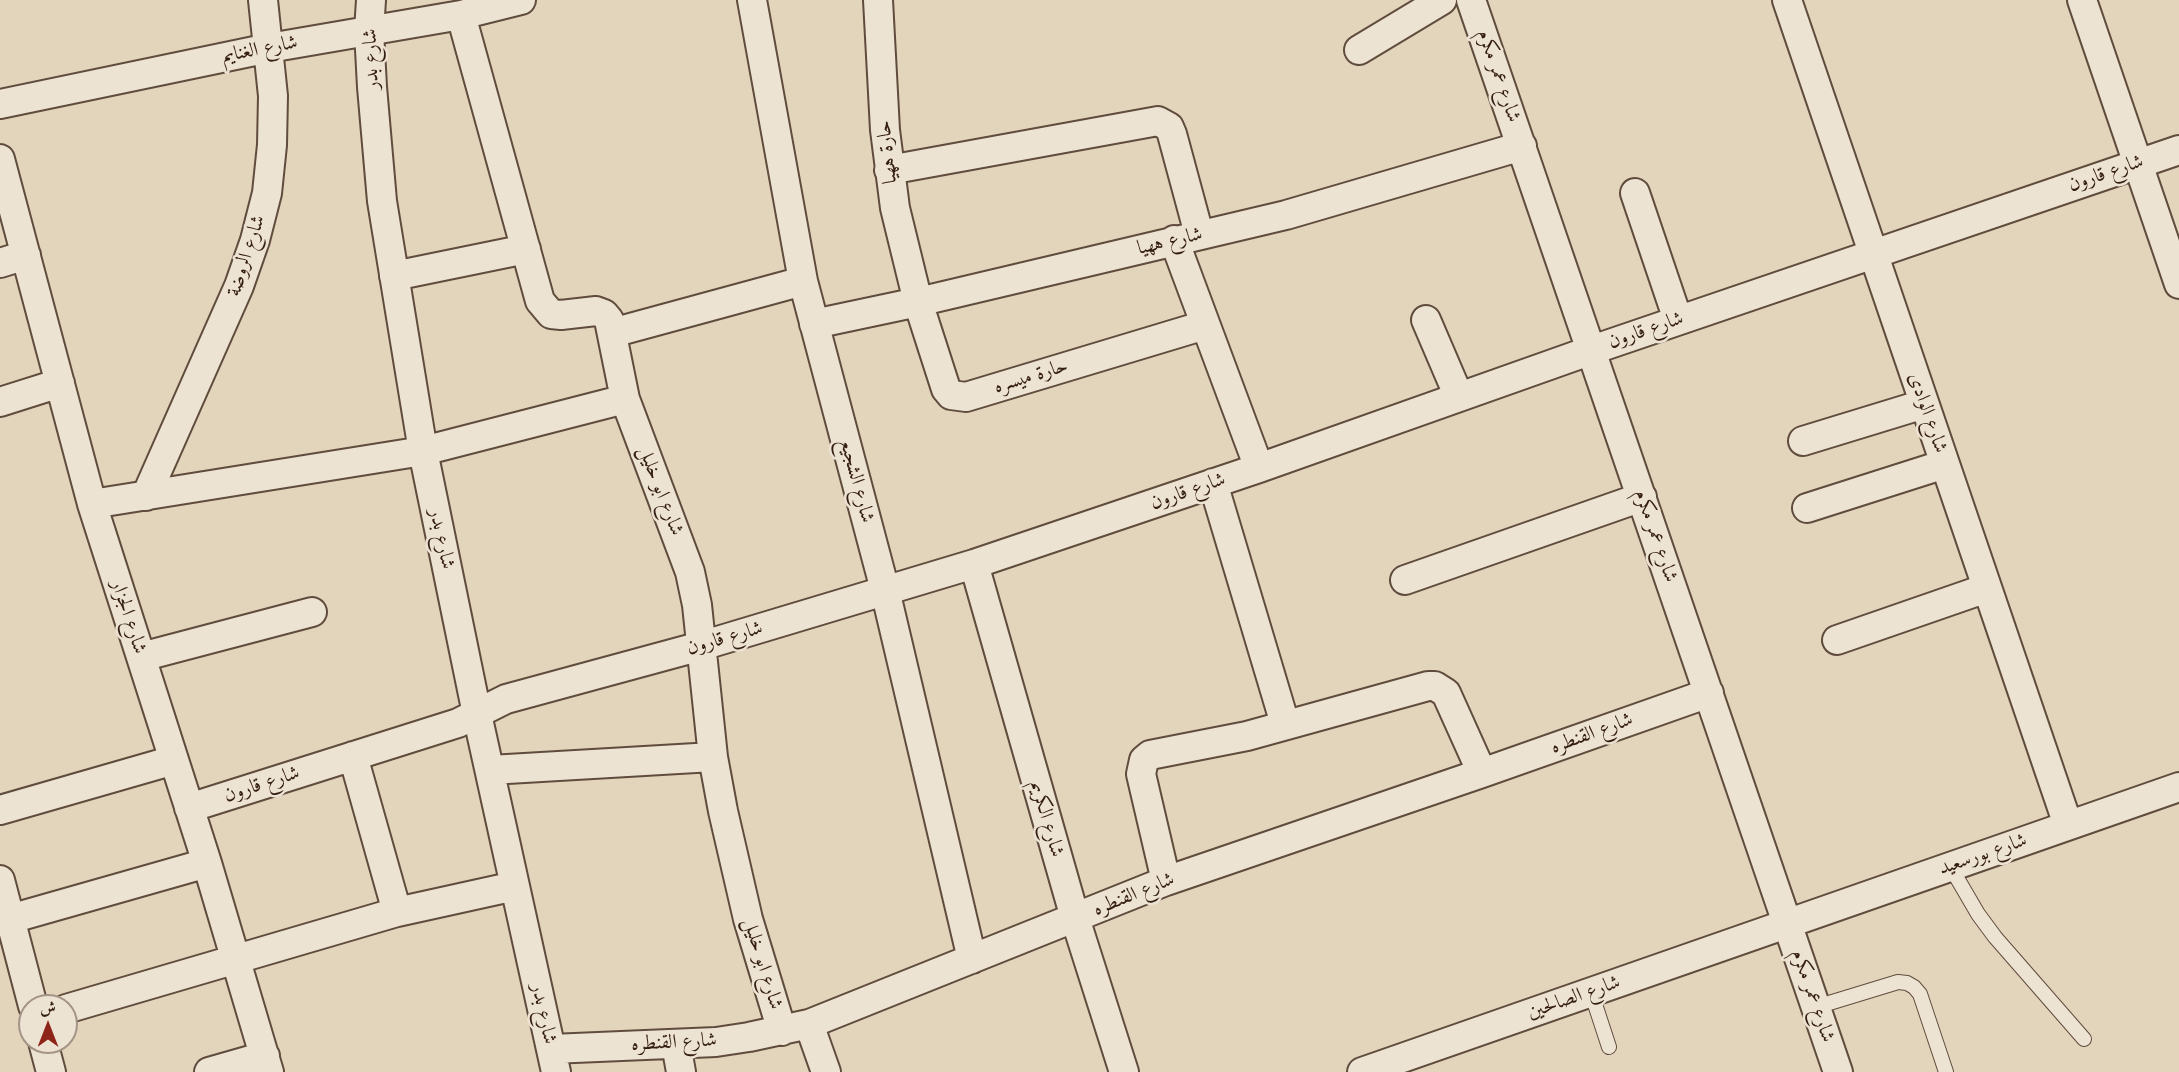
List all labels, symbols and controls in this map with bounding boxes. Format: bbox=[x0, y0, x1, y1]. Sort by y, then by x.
street label: شارع عمر مكرم bbox=[1471, 26, 1525, 126]
street label: شارع بدر bbox=[359, 28, 385, 90]
street label: شارع الغنايم bbox=[220, 31, 300, 69]
street label: حارة ههيا bbox=[873, 119, 903, 185]
street label: شارع قارون bbox=[2065, 150, 2147, 198]
street label: شارع الروضة bbox=[223, 212, 271, 300]
street label: شارع ههيا bbox=[1135, 223, 1205, 261]
street label: شارع قارون bbox=[1605, 307, 1687, 355]
street label: حارة ميسره bbox=[991, 354, 1071, 400]
street label: شارع الوادى bbox=[1902, 370, 1952, 456]
street label: شارع الشجيع bbox=[833, 436, 879, 526]
street label: شارع ابو خليل bbox=[632, 443, 688, 539]
street label: شارع قارون bbox=[1147, 468, 1229, 516]
street label: شارع عمر مكرم bbox=[1628, 486, 1682, 586]
street label: شارع بدر bbox=[423, 507, 459, 571]
street label: شارع الجزار bbox=[105, 577, 151, 657]
street label: شارع قارون bbox=[684, 617, 766, 661]
street label: شارع القنطره bbox=[1548, 708, 1636, 760]
street label: شارع قارون bbox=[221, 762, 303, 808]
street label: شارع الكريم bbox=[1024, 778, 1068, 860]
street label: شارع بورسعيد bbox=[1936, 829, 2030, 881]
street label: شارع القنطره bbox=[1090, 868, 1178, 922]
street label: شارع ابو خليل bbox=[737, 915, 787, 1013]
street label: شارع عمر مكرم bbox=[1785, 946, 1839, 1046]
street label: شارع الصالحين bbox=[1524, 971, 1624, 1025]
street label: شارع بدر bbox=[525, 982, 561, 1046]
north arrow bbox=[18, 994, 78, 1054]
text: ش bbox=[40, 997, 56, 1019]
street label: شارع القنطره bbox=[631, 1029, 717, 1057]

